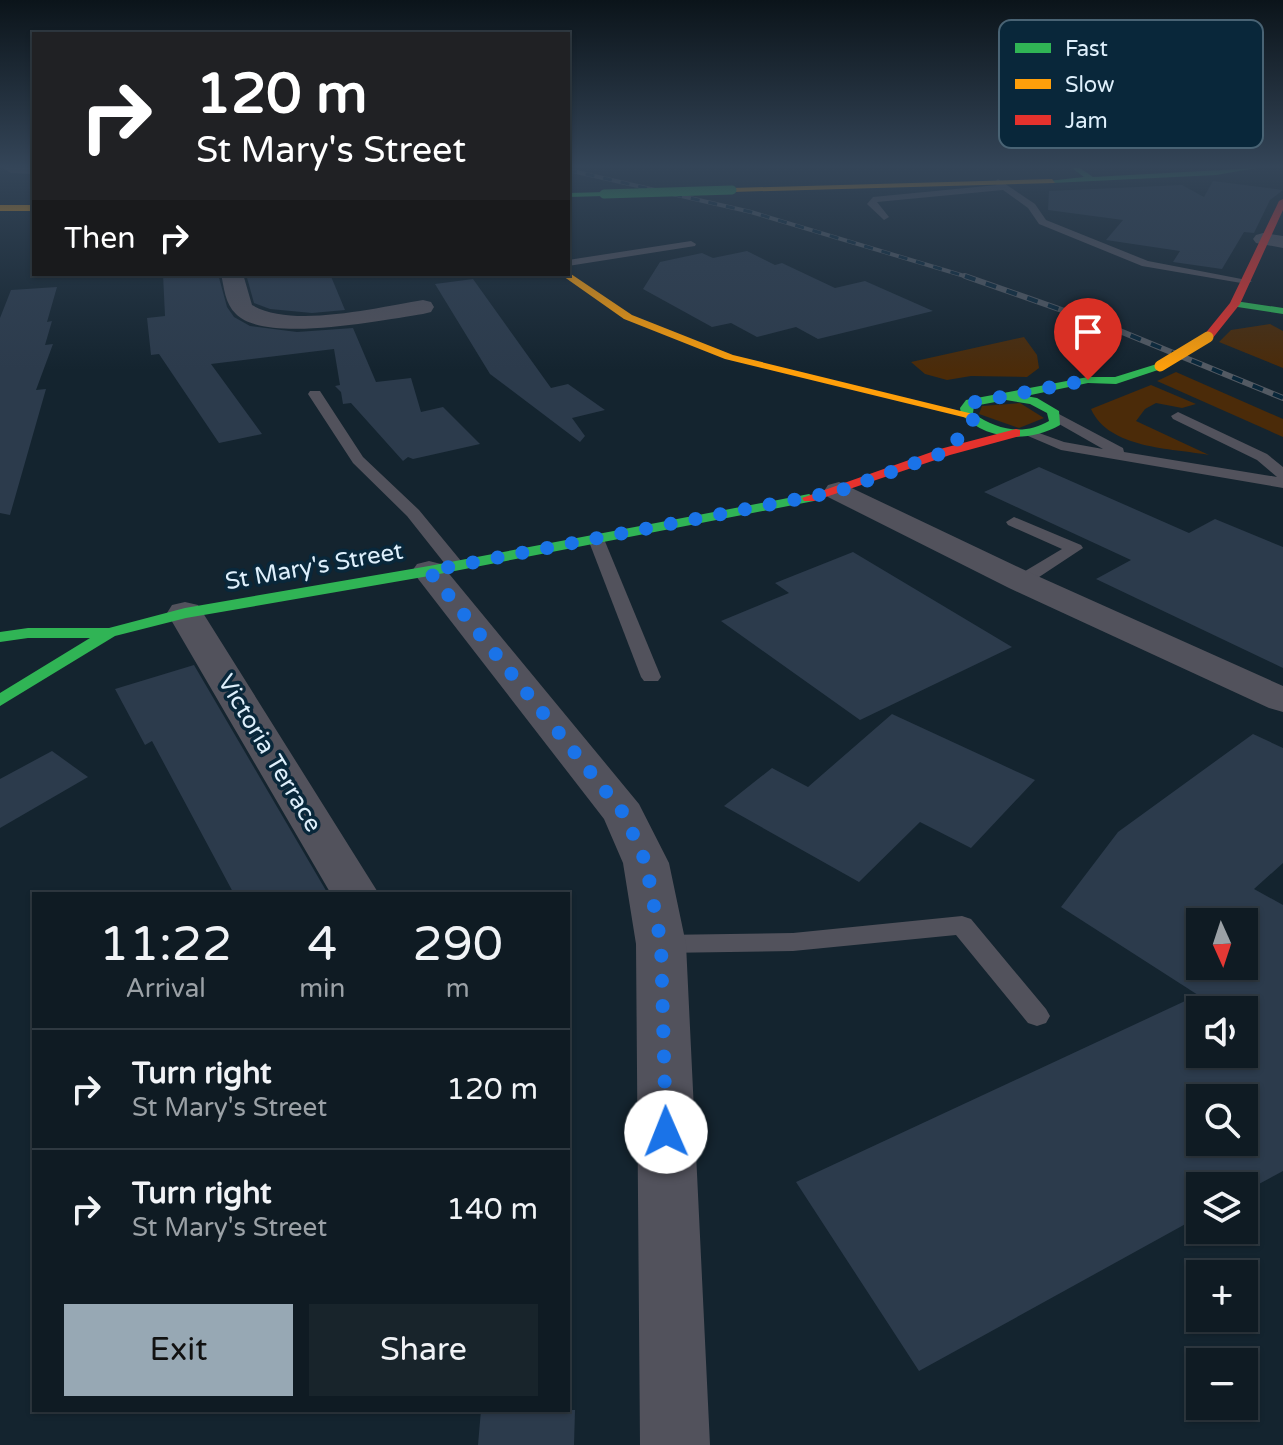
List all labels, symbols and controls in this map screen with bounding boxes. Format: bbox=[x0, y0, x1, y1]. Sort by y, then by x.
legend bbox=[999, 20, 1263, 148]
text: Fast bbox=[1065, 36, 1108, 62]
text: 120 m bbox=[196, 61, 367, 128]
icon: right bbox=[64, 64, 168, 168]
text: Slow bbox=[1065, 72, 1115, 98]
text: Jam bbox=[1065, 108, 1108, 134]
text: St Mary's Street bbox=[196, 129, 466, 172]
icon: right bbox=[152, 216, 196, 260]
text: Then bbox=[64, 220, 136, 257]
pin bbox=[1054, 298, 1122, 380]
icon: arrive bbox=[1066, 310, 1110, 354]
street label: St Mary's Street bbox=[223, 537, 405, 596]
street label: Victoria Terrace bbox=[211, 669, 328, 837]
north arrow bbox=[1186, 908, 1258, 980]
map controls bbox=[1186, 908, 1258, 1420]
text: 11:22 bbox=[99, 916, 232, 974]
text: 4 bbox=[307, 916, 337, 974]
text: 290 bbox=[412, 916, 503, 974]
text: Arrival bbox=[125, 973, 206, 1004]
text: min bbox=[299, 973, 345, 1004]
text: m bbox=[446, 973, 470, 1004]
button: sound bbox=[1186, 996, 1258, 1068]
text: Turn right bbox=[132, 1055, 272, 1092]
icon: right bbox=[64, 1067, 108, 1111]
text: 120 m bbox=[446, 1071, 538, 1108]
button: search bbox=[1186, 1084, 1258, 1156]
position arrow bbox=[624, 1090, 708, 1174]
text: St Mary's Street bbox=[132, 1092, 327, 1123]
button: layers bbox=[1186, 1172, 1258, 1244]
text: Turn right bbox=[132, 1175, 272, 1212]
icon: right bbox=[64, 1187, 108, 1231]
text: 140 m bbox=[446, 1191, 538, 1228]
text: St Mary's Street bbox=[132, 1212, 327, 1243]
button: + bbox=[1186, 1260, 1258, 1332]
button: Exit bbox=[64, 1304, 293, 1396]
button: Share bbox=[309, 1304, 538, 1396]
button: − bbox=[1186, 1348, 1258, 1420]

